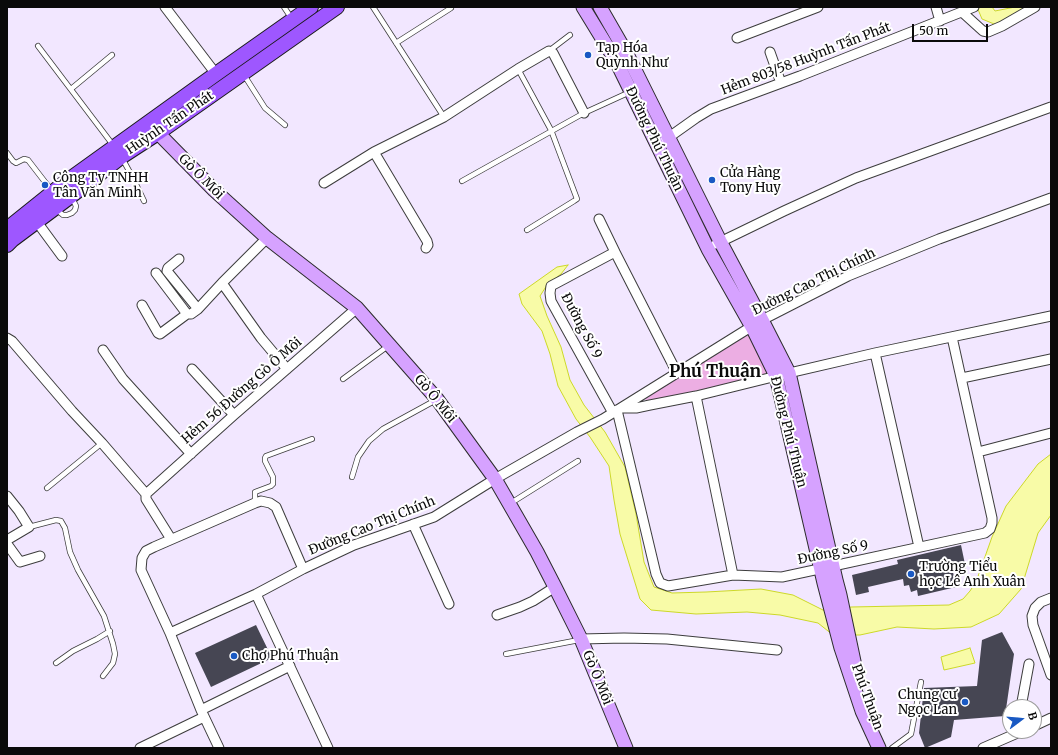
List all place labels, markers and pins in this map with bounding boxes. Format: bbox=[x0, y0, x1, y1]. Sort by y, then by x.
place label: Tạp Hóa Quỳnh Như bbox=[596, 40, 668, 71]
marker: Tạp Hóa Quỳnh Như bbox=[583, 50, 593, 60]
place label: Cửa Hàng Tony Huy bbox=[720, 165, 781, 196]
place label: Công Ty TNHH Tân Văn Minh bbox=[53, 170, 148, 201]
marker: Cửa Hàng Tony Huy bbox=[707, 175, 717, 185]
marker: Công Ty TNHH Tân Văn Minh bbox=[40, 180, 50, 190]
place label: Trường Tiểu học Lê Anh Xuân bbox=[919, 559, 1025, 590]
marker: Trường Tiểu học Lê Anh Xuân bbox=[906, 569, 916, 579]
place label: Chợ Phú Thuận bbox=[242, 648, 339, 664]
marker: Chợ Phú Thuận bbox=[229, 651, 239, 661]
place label: Chung cư Ngọc Lan bbox=[898, 687, 957, 718]
marker: Chung cư Ngọc Lan bbox=[960, 697, 970, 707]

